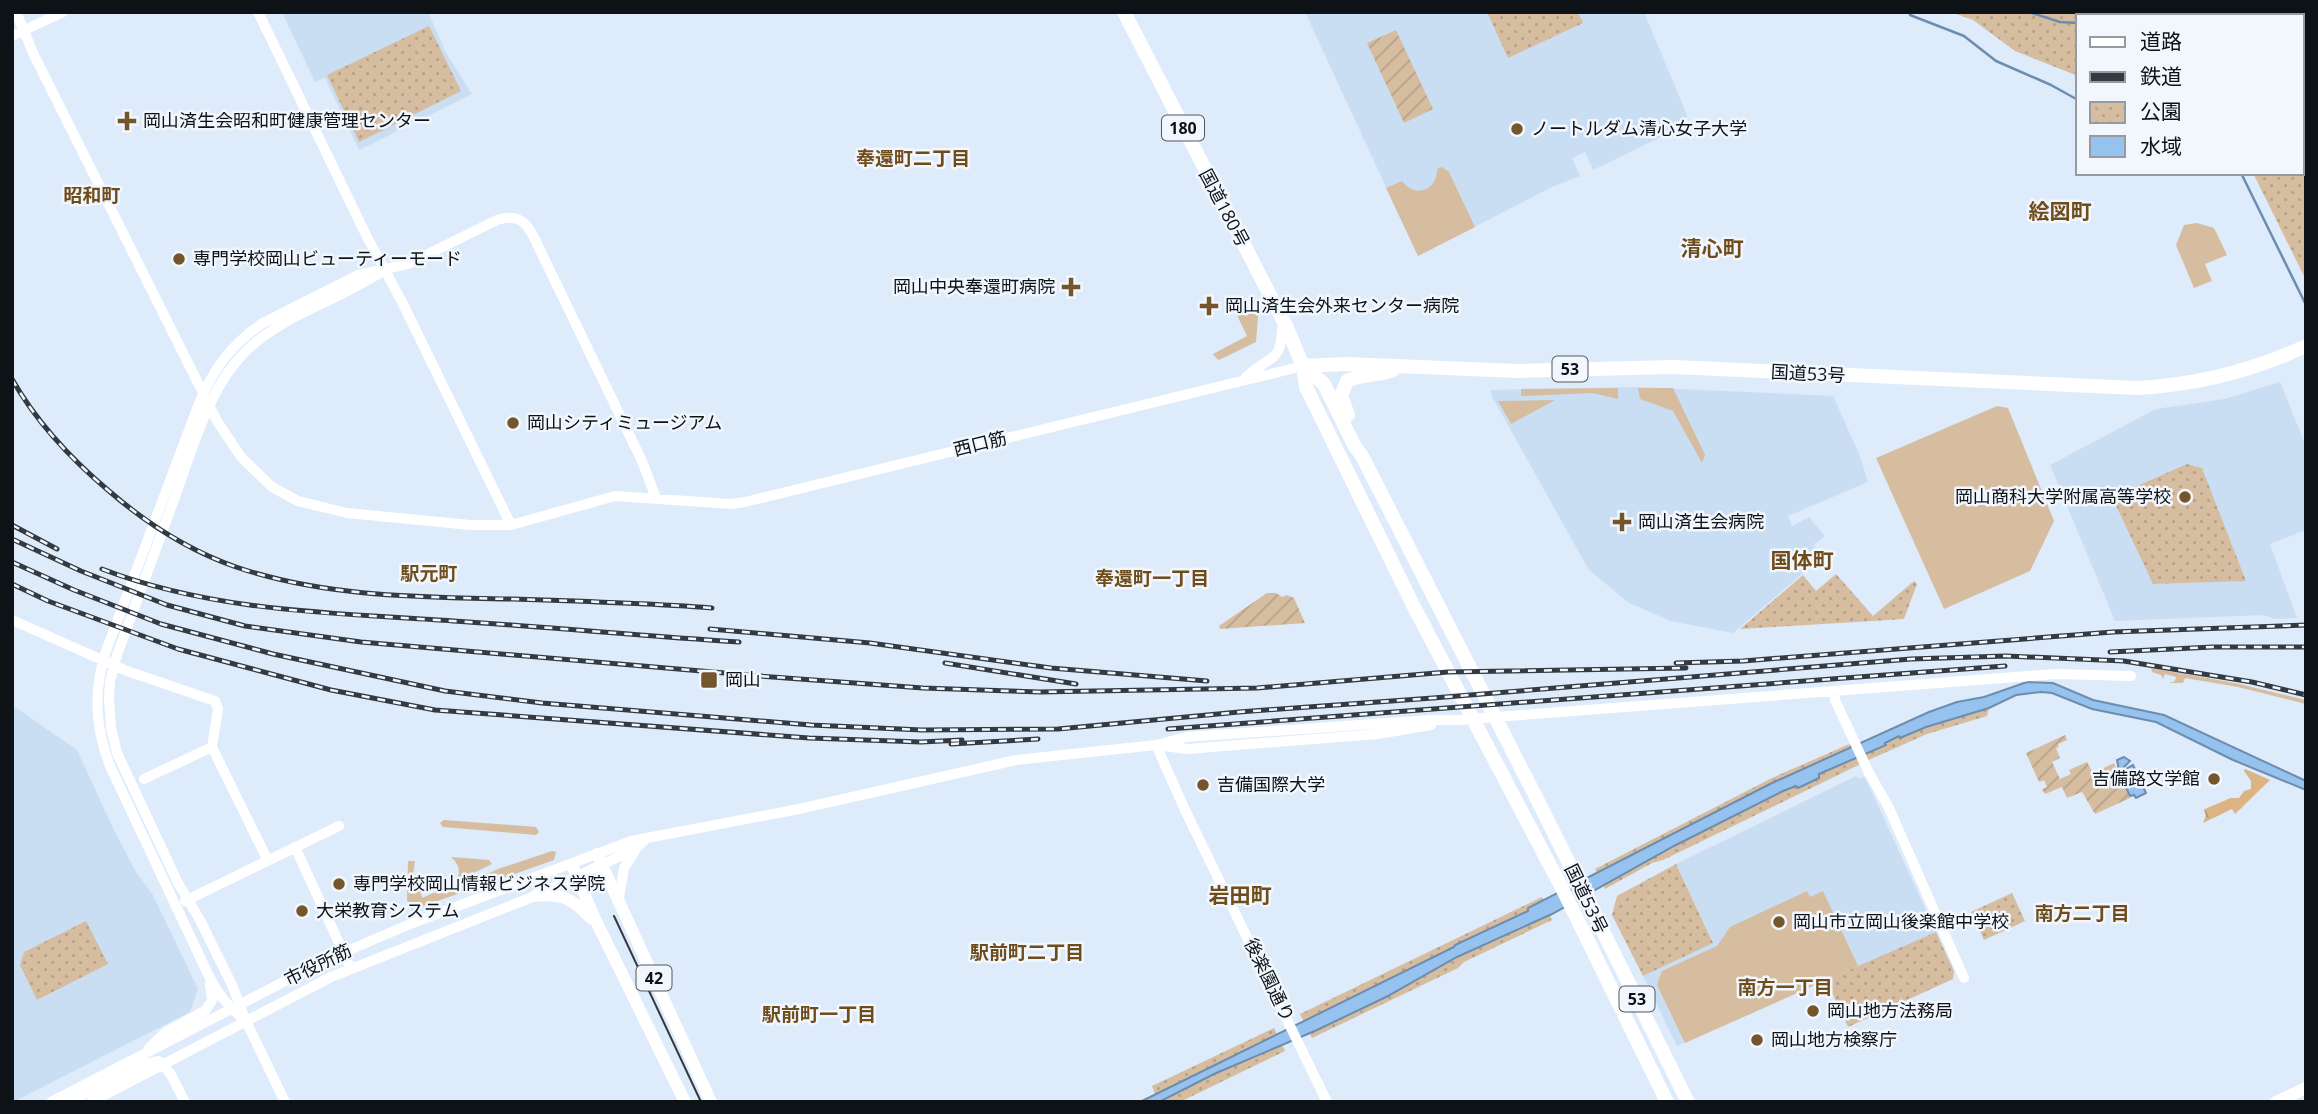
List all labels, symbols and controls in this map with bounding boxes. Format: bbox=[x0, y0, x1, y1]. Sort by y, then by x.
legend bbox=[2076, 14, 2304, 175]
text: 道路 bbox=[2140, 27, 2182, 55]
text: 鉄道 bbox=[2140, 62, 2182, 90]
text: 公園 bbox=[2140, 97, 2182, 125]
place label: 岡山済生会昭和町健康管理センター bbox=[143, 108, 431, 132]
marker: 岡山済生会昭和町健康管理センター bbox=[117, 111, 137, 131]
road number: 180 bbox=[1162, 116, 1204, 140]
place label: ノートルダム清心女子大学 bbox=[1531, 116, 1747, 140]
marker: ノートルダム清心女子大学 bbox=[1509, 121, 1525, 137]
text: 水域 bbox=[2140, 132, 2182, 160]
district label: 奉還町二丁目 bbox=[856, 145, 970, 171]
street label: 国道180号 bbox=[1194, 164, 1255, 251]
district label: 昭和町 bbox=[63, 182, 121, 208]
district label: 絵図町 bbox=[2029, 197, 2092, 225]
district label: 清心町 bbox=[1681, 234, 1744, 262]
place label: 専門学校岡山ビューティーモード bbox=[193, 246, 462, 270]
marker: 専門学校岡山ビューティーモード bbox=[171, 251, 187, 267]
place label: 岡山中央奉還町病院 bbox=[893, 274, 1055, 298]
marker: 岡山中央奉還町病院 bbox=[1061, 277, 1081, 297]
place label: 岡山済生会外来センター病院 bbox=[1225, 293, 1459, 317]
marker: 岡山済生会外来センター病院 bbox=[1199, 296, 1219, 316]
road number: 53 bbox=[1552, 356, 1588, 382]
street label: 国道53号 bbox=[1770, 359, 1846, 387]
place label: 岡山シティミュージアム bbox=[527, 410, 722, 434]
marker: 岡山シティミュージアム bbox=[505, 415, 521, 431]
street label: 西口筋 bbox=[951, 425, 1009, 461]
place label: 岡山商科大学附属高等学校 bbox=[1955, 484, 2171, 508]
marker: 岡山商科大学附属高等学校 bbox=[2177, 489, 2193, 505]
place label: 岡山済生会病院 bbox=[1638, 509, 1764, 533]
marker: 岡山済生会病院 bbox=[1612, 512, 1632, 532]
district label: 国体町 bbox=[1771, 546, 1834, 574]
district label: 駅元町 bbox=[400, 560, 458, 586]
district label: 奉還町一丁目 bbox=[1095, 565, 1209, 591]
place label: 岡山 bbox=[725, 667, 761, 691]
marker: 岡山 bbox=[699, 670, 719, 690]
place label: 吉備路文学館 bbox=[2092, 766, 2200, 790]
marker: 吉備路文学館 bbox=[2206, 771, 2222, 787]
place label: 吉備国際大学 bbox=[1217, 772, 1325, 796]
marker: 吉備国際大学 bbox=[1195, 777, 1211, 793]
street label: 国道53号 bbox=[1560, 860, 1614, 937]
place label: 専門学校岡山情報ビジネス学院 bbox=[353, 871, 605, 895]
marker: 専門学校岡山情報ビジネス学院 bbox=[331, 876, 347, 892]
district label: 岩田町 bbox=[1209, 881, 1272, 909]
place label: 大栄教育システム bbox=[316, 898, 459, 922]
district label: 南方二丁目 bbox=[2034, 900, 2130, 926]
marker: 大栄教育システム bbox=[294, 903, 310, 919]
place label: 岡山市立岡山後楽館中学校 bbox=[1793, 909, 2009, 933]
marker: 岡山市立岡山後楽館中学校 bbox=[1771, 914, 1787, 930]
street label: 後楽園通り bbox=[1239, 934, 1300, 1025]
street label: 市役所筋 bbox=[280, 938, 355, 991]
district label: 駅前町二丁目 bbox=[970, 939, 1084, 965]
road number: 42 bbox=[636, 966, 672, 990]
district label: 南方一丁目 bbox=[1737, 974, 1833, 1000]
road number: 53 bbox=[1620, 987, 1654, 1012]
place label: 岡山地方法務局 bbox=[1827, 998, 1953, 1022]
district label: 駅前町一丁目 bbox=[762, 1001, 876, 1027]
marker: 岡山地方法務局 bbox=[1805, 1003, 1821, 1019]
place label: 岡山地方検察庁 bbox=[1771, 1027, 1897, 1051]
marker: 岡山地方検察庁 bbox=[1749, 1032, 1765, 1048]

